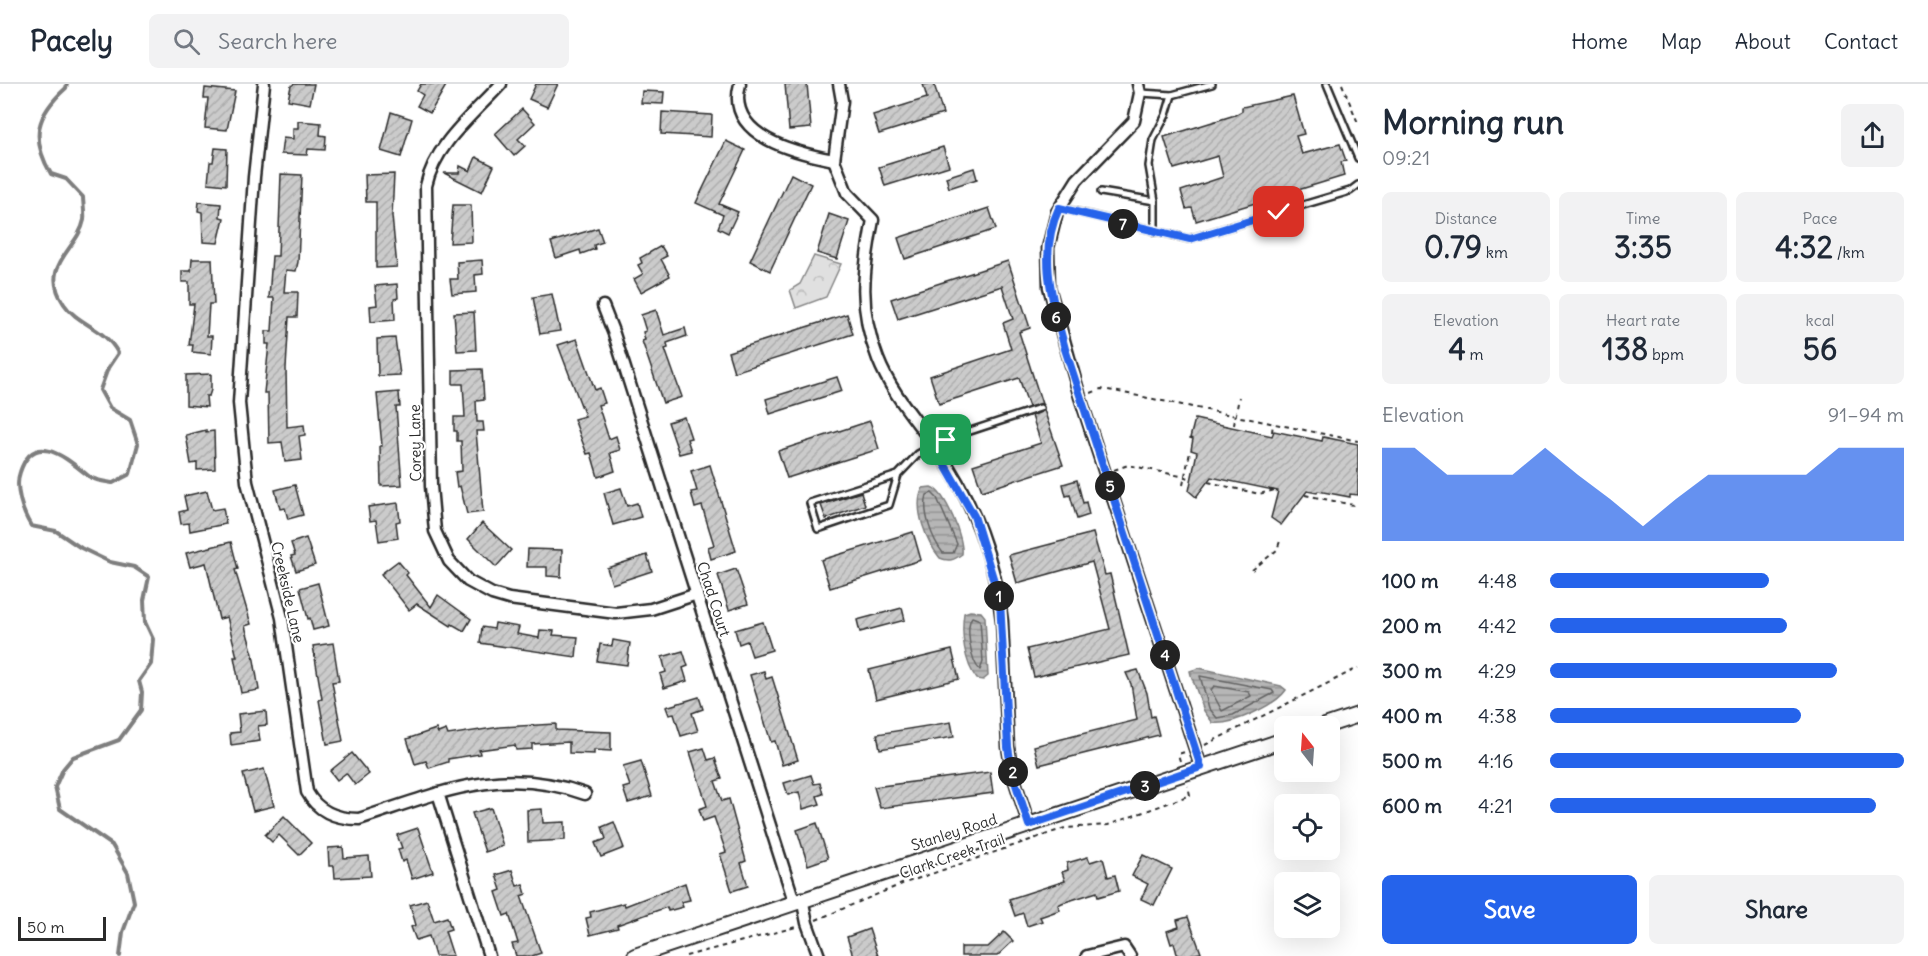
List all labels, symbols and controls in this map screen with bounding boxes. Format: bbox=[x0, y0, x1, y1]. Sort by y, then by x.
search box bbox=[149, 14, 569, 68]
text: Pacely bbox=[30, 23, 113, 59]
icon: search bbox=[170, 25, 203, 58]
text: Search here bbox=[218, 27, 337, 55]
text: Home bbox=[1571, 28, 1628, 55]
text: Map bbox=[1661, 28, 1702, 55]
text: About bbox=[1735, 28, 1791, 55]
text: Contact bbox=[1824, 28, 1898, 55]
text: Morning run bbox=[1382, 101, 1564, 143]
button: share bbox=[1841, 104, 1904, 167]
text: 09:21 bbox=[1382, 145, 1430, 170]
pin bbox=[1253, 186, 1304, 237]
icon: check bbox=[1262, 195, 1295, 228]
text: Distance bbox=[1435, 208, 1497, 228]
text: Time bbox=[1626, 208, 1660, 228]
text: Pace bbox=[1803, 208, 1837, 228]
pin: 7 bbox=[1108, 209, 1138, 239]
text: 7 bbox=[1119, 214, 1127, 234]
text: 0.79 bbox=[1424, 228, 1482, 266]
text: 3:35 bbox=[1614, 228, 1672, 266]
text: 4:32 bbox=[1775, 228, 1833, 266]
text: km bbox=[1482, 242, 1508, 262]
text: /km bbox=[1833, 242, 1865, 262]
pin: 6 bbox=[1041, 302, 1071, 332]
text: 6 bbox=[1051, 307, 1061, 327]
text: Elevation bbox=[1433, 310, 1499, 330]
text: Heart rate bbox=[1606, 310, 1680, 330]
text: kcal bbox=[1806, 310, 1834, 330]
text: 4 bbox=[1448, 330, 1466, 368]
text: 138 bbox=[1602, 330, 1648, 368]
text: 56 bbox=[1803, 330, 1837, 368]
text: m bbox=[1466, 344, 1484, 364]
text: bpm bbox=[1648, 344, 1684, 364]
text: Elevation bbox=[1382, 402, 1464, 427]
text: 91–94 m bbox=[1828, 402, 1904, 427]
street label: Corey Lane bbox=[405, 404, 425, 482]
pin bbox=[920, 414, 971, 465]
icon: arrive bbox=[929, 423, 962, 456]
pin: 5 bbox=[1095, 471, 1125, 501]
text: 5 bbox=[1105, 476, 1115, 496]
street label: Creekside Lane bbox=[267, 540, 309, 644]
street label: Chad Court bbox=[693, 559, 735, 639]
text: 100 m bbox=[1382, 568, 1439, 593]
text: 4:48 bbox=[1478, 568, 1517, 593]
pin: 1 bbox=[984, 581, 1014, 611]
text: 1 bbox=[996, 586, 1002, 606]
text: 200 m bbox=[1382, 613, 1442, 638]
text: 4:42 bbox=[1478, 613, 1517, 638]
pin: 4 bbox=[1150, 640, 1180, 670]
text: 4 bbox=[1160, 645, 1170, 665]
text: 300 m bbox=[1382, 658, 1442, 683]
text: 4:29 bbox=[1478, 658, 1517, 683]
text: 400 m bbox=[1382, 703, 1442, 728]
text: 4:38 bbox=[1478, 703, 1517, 728]
north arrow bbox=[1274, 716, 1340, 782]
map controls bbox=[1274, 716, 1340, 938]
text: 500 m bbox=[1382, 748, 1442, 773]
text: 4:16 bbox=[1478, 748, 1514, 773]
pin: 2 bbox=[998, 757, 1028, 787]
text: 2 bbox=[1009, 762, 1017, 782]
pin: 3 bbox=[1130, 771, 1160, 801]
text: 3 bbox=[1140, 776, 1150, 796]
text: 600 m bbox=[1382, 793, 1442, 818]
text: 4:21 bbox=[1478, 793, 1513, 818]
button: locate bbox=[1274, 794, 1340, 860]
street label: Stanley Road bbox=[909, 809, 999, 855]
street label: Clark Creek Trail bbox=[897, 829, 1007, 883]
button: layers bbox=[1274, 872, 1340, 938]
button: Save bbox=[1382, 875, 1637, 944]
button: Share bbox=[1649, 875, 1904, 944]
scale bar bbox=[18, 914, 106, 942]
text: 50 m bbox=[27, 917, 65, 937]

